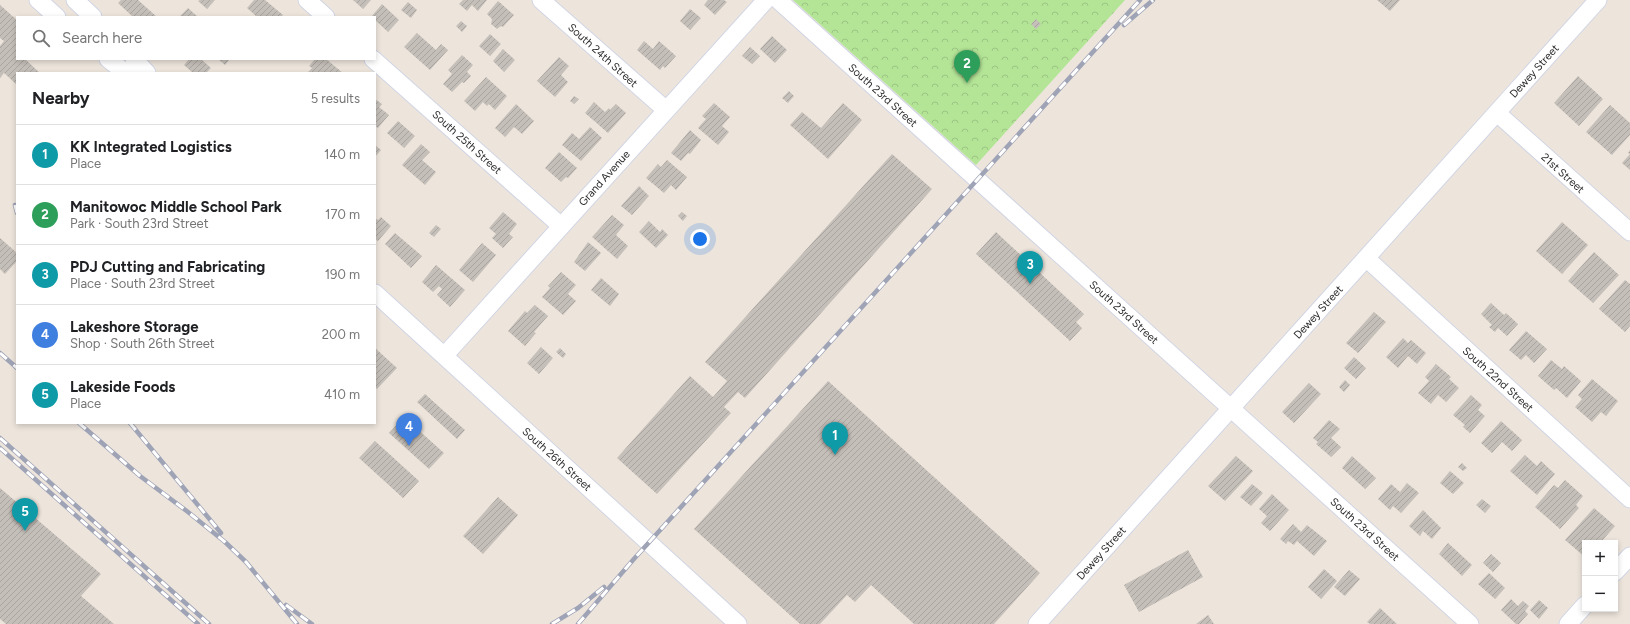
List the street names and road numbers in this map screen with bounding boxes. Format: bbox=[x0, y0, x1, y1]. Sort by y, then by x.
street label: South 24th Street bbox=[565, 21, 640, 90]
street label: Dewey Street bbox=[1507, 42, 1562, 101]
street label: South 23rd Street bbox=[846, 61, 920, 130]
street label: South 25th Street bbox=[429, 108, 504, 177]
street label: Grand Avenue bbox=[576, 148, 633, 209]
street label: 21st Street bbox=[1538, 151, 1587, 196]
street label: South 23rd Street bbox=[1087, 278, 1161, 347]
street label: Dewey Street bbox=[1291, 283, 1346, 342]
street label: South 22nd Street bbox=[1460, 344, 1536, 415]
street label: South 26th Street bbox=[519, 425, 594, 494]
street label: South 23rd Street bbox=[1328, 495, 1402, 564]
street label: Dewey Street bbox=[1074, 524, 1129, 583]

